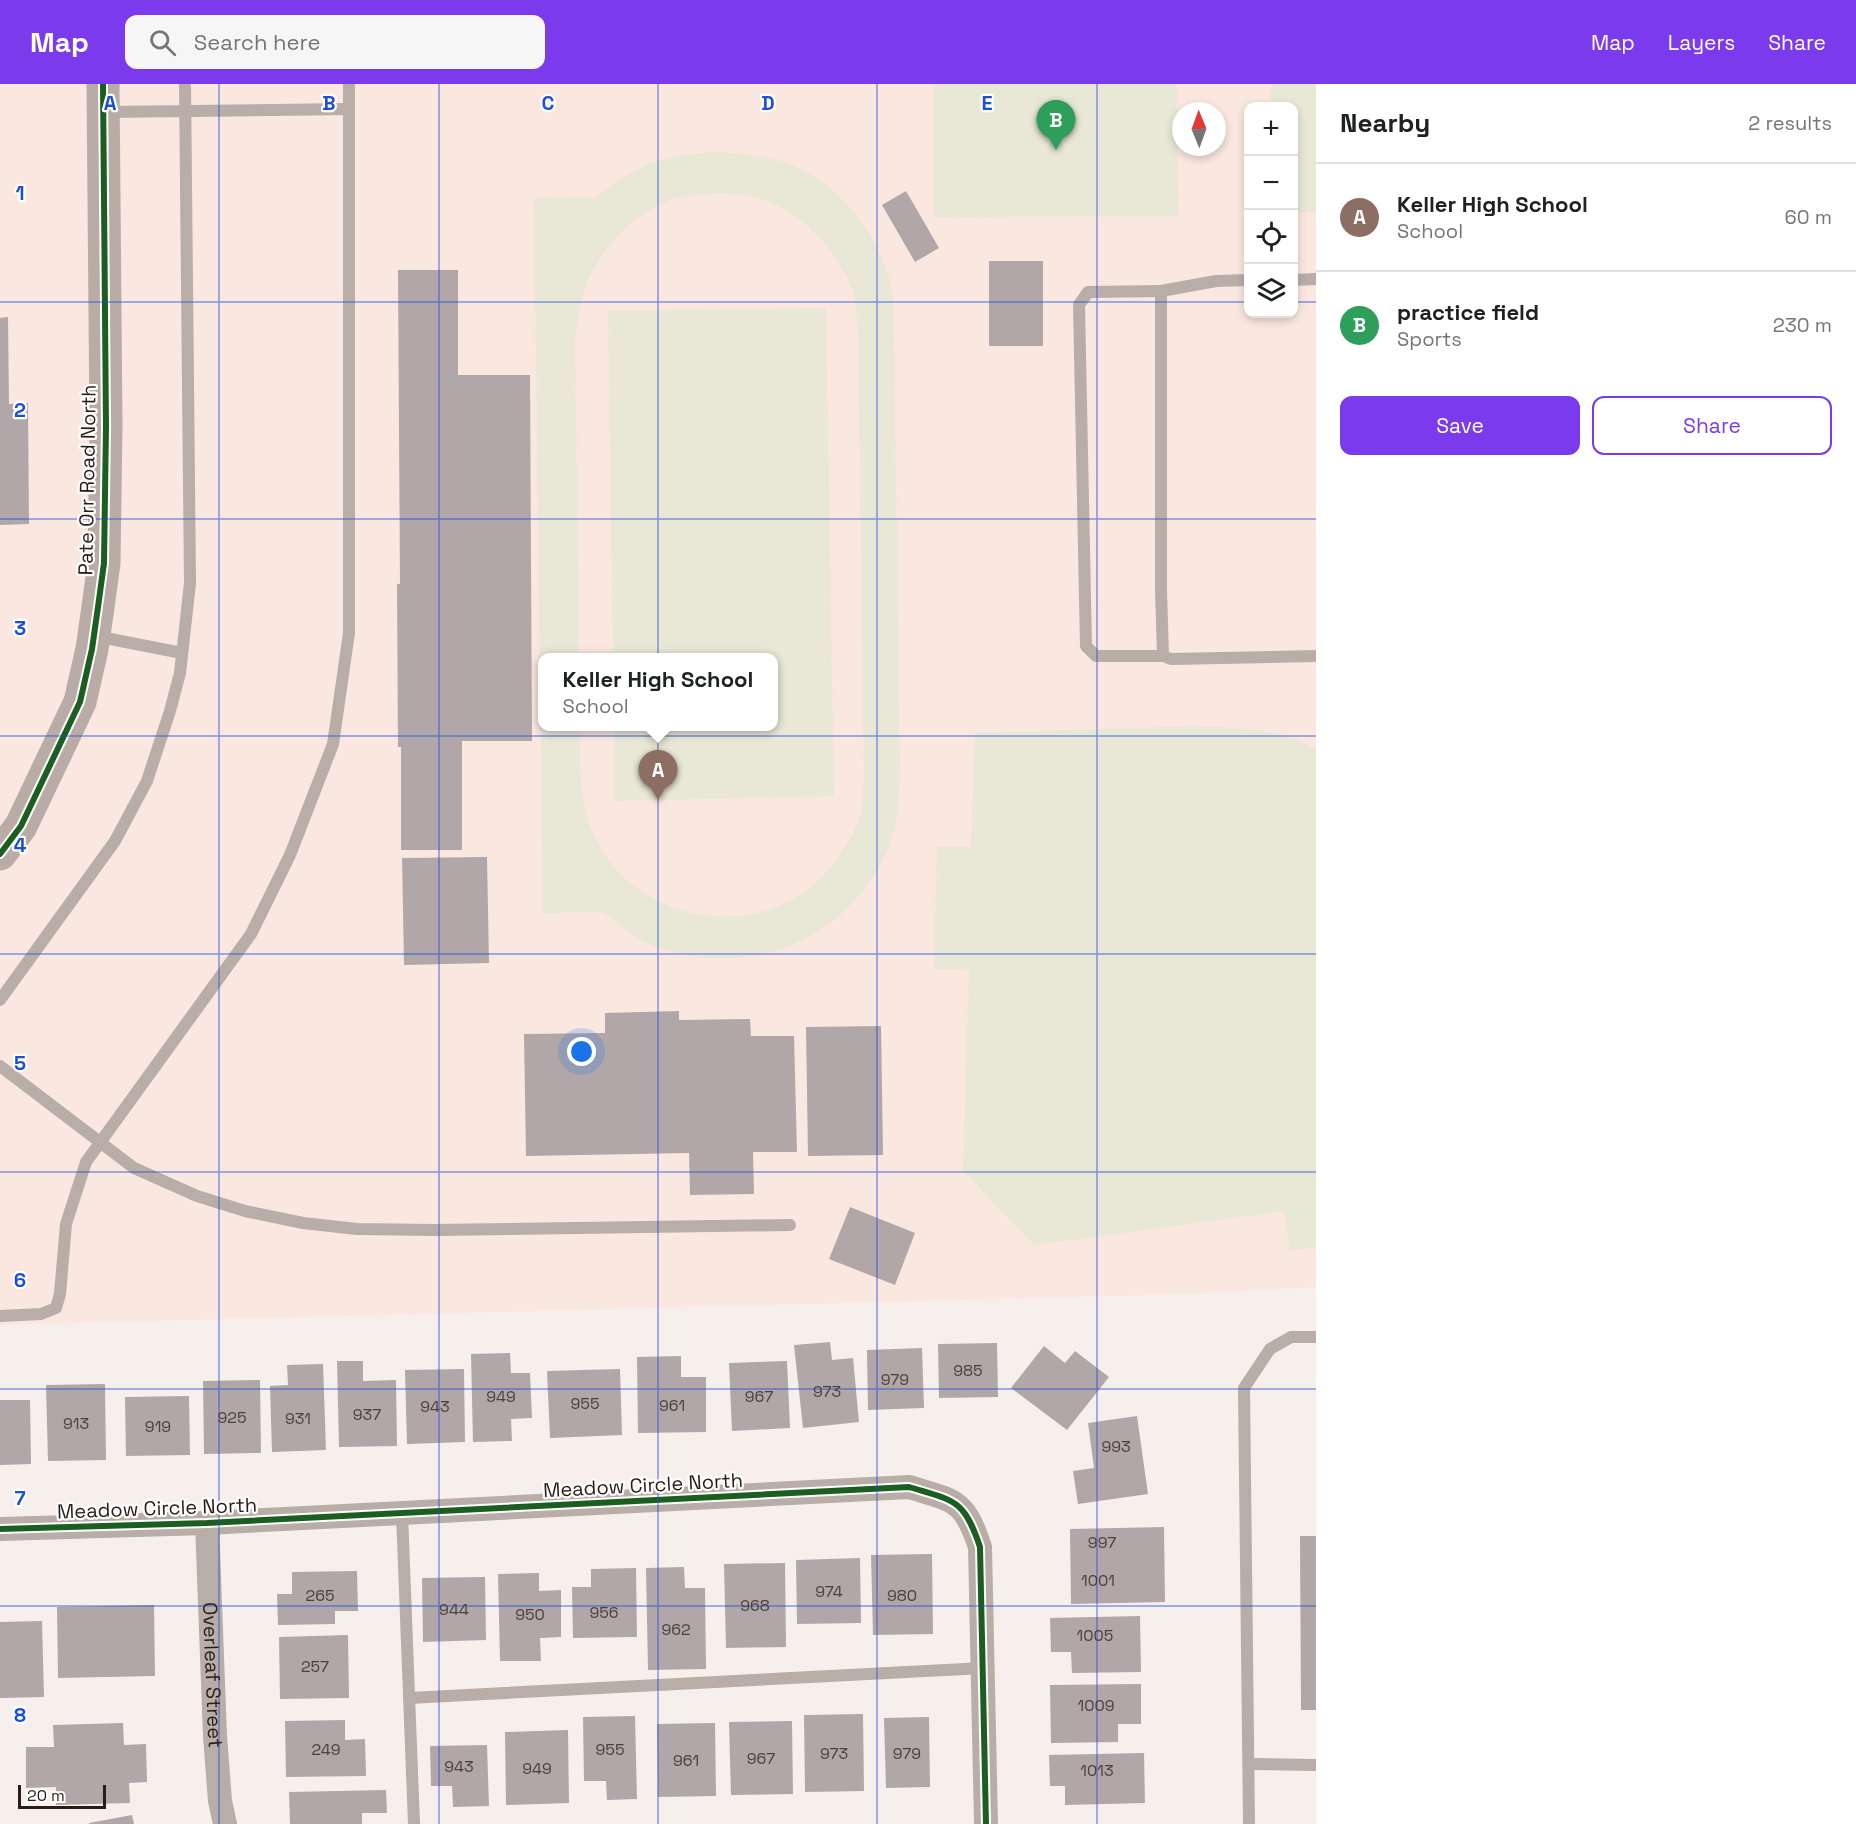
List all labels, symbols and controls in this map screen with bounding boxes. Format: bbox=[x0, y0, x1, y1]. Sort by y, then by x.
search box bbox=[125, 15, 545, 69]
text: Map bbox=[30, 24, 89, 60]
icon: search bbox=[146, 26, 179, 59]
text: Search here bbox=[194, 28, 321, 56]
text: Map bbox=[1591, 29, 1635, 56]
text: Layers bbox=[1668, 29, 1735, 56]
text: Share bbox=[1768, 29, 1826, 56]
text: A bbox=[104, 90, 117, 116]
text: B bbox=[322, 90, 336, 116]
text: C bbox=[542, 90, 555, 116]
text: D bbox=[761, 90, 775, 116]
text: E bbox=[981, 90, 993, 116]
pin: B bbox=[1036, 100, 1076, 150]
north arrow bbox=[1172, 102, 1226, 156]
map controls bbox=[1244, 102, 1298, 318]
button: + bbox=[1244, 102, 1298, 156]
text: Nearby bbox=[1340, 106, 1430, 140]
text: 2 results bbox=[1748, 110, 1832, 136]
button: − bbox=[1244, 156, 1298, 210]
text: 1 bbox=[15, 180, 25, 206]
text: Keller High School bbox=[1397, 190, 1588, 218]
text: A bbox=[1353, 204, 1366, 230]
text: 60 m bbox=[1785, 204, 1832, 230]
button: locate bbox=[1244, 210, 1298, 264]
text: School bbox=[1397, 218, 1463, 244]
button: layers bbox=[1244, 264, 1298, 318]
text: practice field bbox=[1397, 298, 1539, 326]
text: B bbox=[1353, 312, 1366, 338]
text: 230 m bbox=[1773, 312, 1832, 338]
text: Sports bbox=[1397, 326, 1462, 352]
street label: Pate Orr Road North bbox=[72, 384, 102, 576]
button: Save bbox=[1340, 396, 1580, 455]
button: Share bbox=[1592, 396, 1832, 455]
text: 2 bbox=[14, 397, 26, 423]
text: 3 bbox=[14, 615, 26, 641]
popup bbox=[538, 653, 778, 731]
text: Keller High School bbox=[563, 665, 753, 693]
text: School bbox=[563, 693, 629, 719]
pin: A bbox=[638, 750, 678, 800]
text: 4 bbox=[14, 832, 27, 858]
your location bbox=[567, 1037, 596, 1066]
text: 5 bbox=[14, 1050, 26, 1076]
text: 6 bbox=[14, 1267, 26, 1293]
house number: 985 bbox=[953, 1360, 983, 1381]
house number: 979 bbox=[881, 1369, 909, 1390]
house number: 973 bbox=[813, 1381, 841, 1402]
house number: 949 bbox=[486, 1386, 516, 1407]
house number: 967 bbox=[745, 1386, 773, 1407]
house number: 955 bbox=[571, 1393, 599, 1414]
house number: 961 bbox=[659, 1395, 685, 1416]
house number: 943 bbox=[420, 1396, 450, 1417]
house number: 937 bbox=[353, 1404, 381, 1425]
house number: 925 bbox=[217, 1407, 247, 1428]
house number: 931 bbox=[285, 1408, 311, 1429]
house number: 913 bbox=[63, 1413, 89, 1434]
house number: 919 bbox=[145, 1416, 171, 1437]
house number: 993 bbox=[1101, 1436, 1131, 1457]
street label: Meadow Circle North bbox=[542, 1467, 744, 1503]
text: 7 bbox=[14, 1485, 26, 1511]
street label: Meadow Circle North bbox=[57, 1492, 257, 1524]
house number: 997 bbox=[1088, 1532, 1116, 1553]
house number: 1001 bbox=[1081, 1570, 1115, 1591]
house number: 974 bbox=[815, 1581, 843, 1602]
house number: 265 bbox=[305, 1585, 335, 1606]
house number: 980 bbox=[887, 1585, 917, 1606]
house number: 968 bbox=[740, 1595, 770, 1616]
house number: 944 bbox=[439, 1599, 469, 1620]
street label: Overleaf Street bbox=[197, 1601, 229, 1749]
house number: 956 bbox=[589, 1602, 619, 1623]
house number: 950 bbox=[515, 1604, 545, 1625]
house number: 962 bbox=[661, 1619, 691, 1640]
house number: 1005 bbox=[1077, 1625, 1113, 1646]
house number: 257 bbox=[301, 1656, 329, 1677]
house number: 1009 bbox=[1078, 1695, 1115, 1716]
text: 8 bbox=[14, 1702, 26, 1728]
house number: 249 bbox=[312, 1739, 340, 1760]
house number: 955 bbox=[596, 1739, 624, 1760]
house number: 973 bbox=[820, 1743, 848, 1764]
house number: 979 bbox=[893, 1743, 921, 1764]
house number: 967 bbox=[747, 1748, 775, 1769]
house number: 961 bbox=[673, 1750, 699, 1771]
house number: 943 bbox=[444, 1756, 474, 1777]
house number: 949 bbox=[522, 1758, 552, 1779]
house number: 1013 bbox=[1080, 1760, 1114, 1781]
scale bar bbox=[18, 1782, 106, 1810]
text: 20 m bbox=[27, 1785, 65, 1806]

